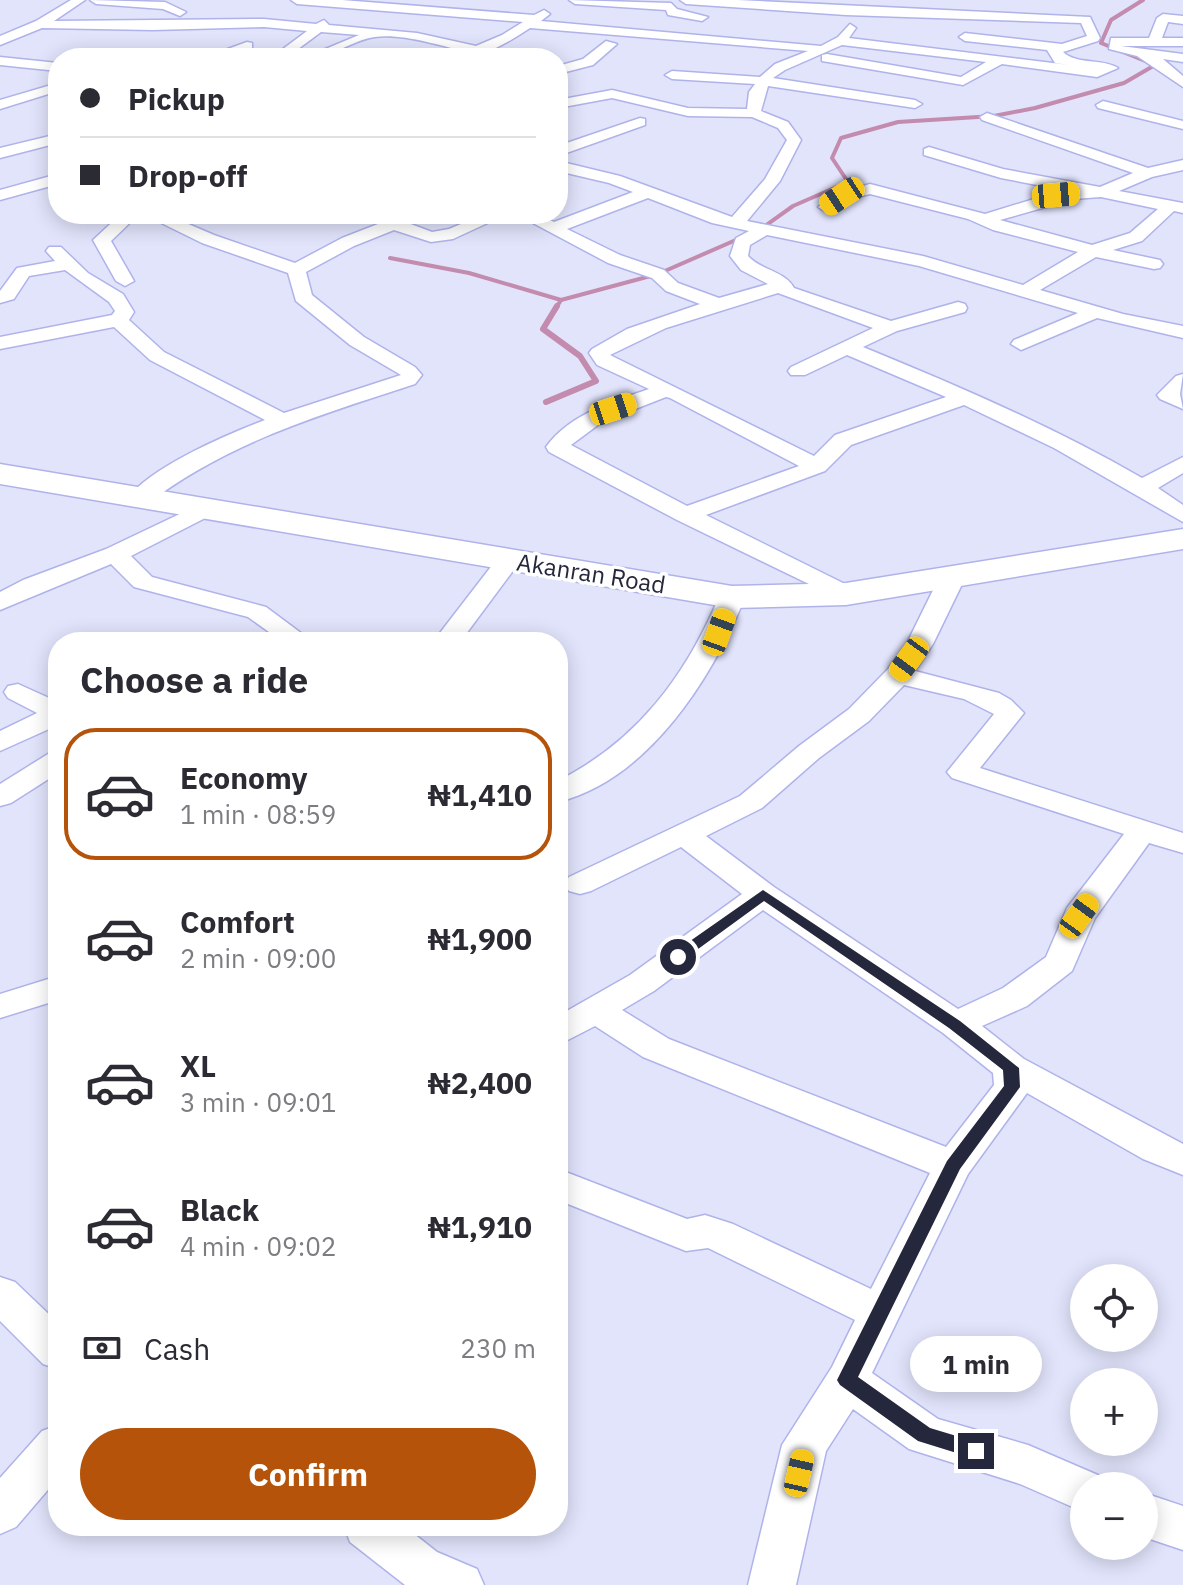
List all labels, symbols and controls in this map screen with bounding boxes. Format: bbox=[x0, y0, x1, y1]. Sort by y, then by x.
text: Pickup bbox=[128, 79, 225, 118]
text: Drop-off bbox=[128, 156, 247, 195]
car bbox=[815, 173, 869, 219]
car bbox=[1031, 181, 1081, 209]
car bbox=[586, 390, 640, 428]
street label: Akanran Road bbox=[514, 545, 668, 601]
car bbox=[700, 605, 738, 659]
car bbox=[885, 633, 933, 685]
text: Choose a ride bbox=[80, 656, 308, 703]
icon: car bbox=[84, 758, 156, 830]
text: Economy bbox=[180, 758, 308, 797]
text: ₦1,410 bbox=[427, 775, 532, 814]
text: 1 min · 08:59 bbox=[180, 797, 336, 831]
car bbox=[1055, 890, 1103, 942]
icon: car bbox=[84, 902, 156, 974]
text: Comfort bbox=[180, 902, 295, 941]
text: ₦1,900 bbox=[427, 919, 532, 958]
route start bbox=[660, 939, 696, 975]
text: 2 min · 09:00 bbox=[180, 941, 336, 975]
icon: car bbox=[84, 1046, 156, 1118]
text: XL bbox=[180, 1046, 216, 1085]
text: ₦2,400 bbox=[427, 1063, 532, 1102]
text: 3 min · 09:01 bbox=[180, 1085, 336, 1119]
icon: car bbox=[84, 1190, 156, 1262]
text: Black bbox=[180, 1190, 259, 1229]
text: ₦1,910 bbox=[427, 1207, 532, 1246]
text: 4 min · 09:02 bbox=[180, 1229, 336, 1263]
map controls bbox=[1070, 1264, 1158, 1560]
button: locate bbox=[1070, 1264, 1158, 1352]
icon: cash bbox=[80, 1326, 124, 1370]
text: Cash bbox=[144, 1329, 210, 1368]
text: 230 m bbox=[460, 1331, 536, 1365]
callout: 1 min bbox=[910, 1335, 1042, 1391]
text: 1 min bbox=[942, 1347, 1010, 1381]
button: + bbox=[1070, 1368, 1158, 1456]
button: Confirm bbox=[80, 1428, 536, 1520]
route end bbox=[958, 1433, 994, 1469]
car bbox=[782, 1447, 816, 1499]
button: − bbox=[1070, 1472, 1158, 1560]

